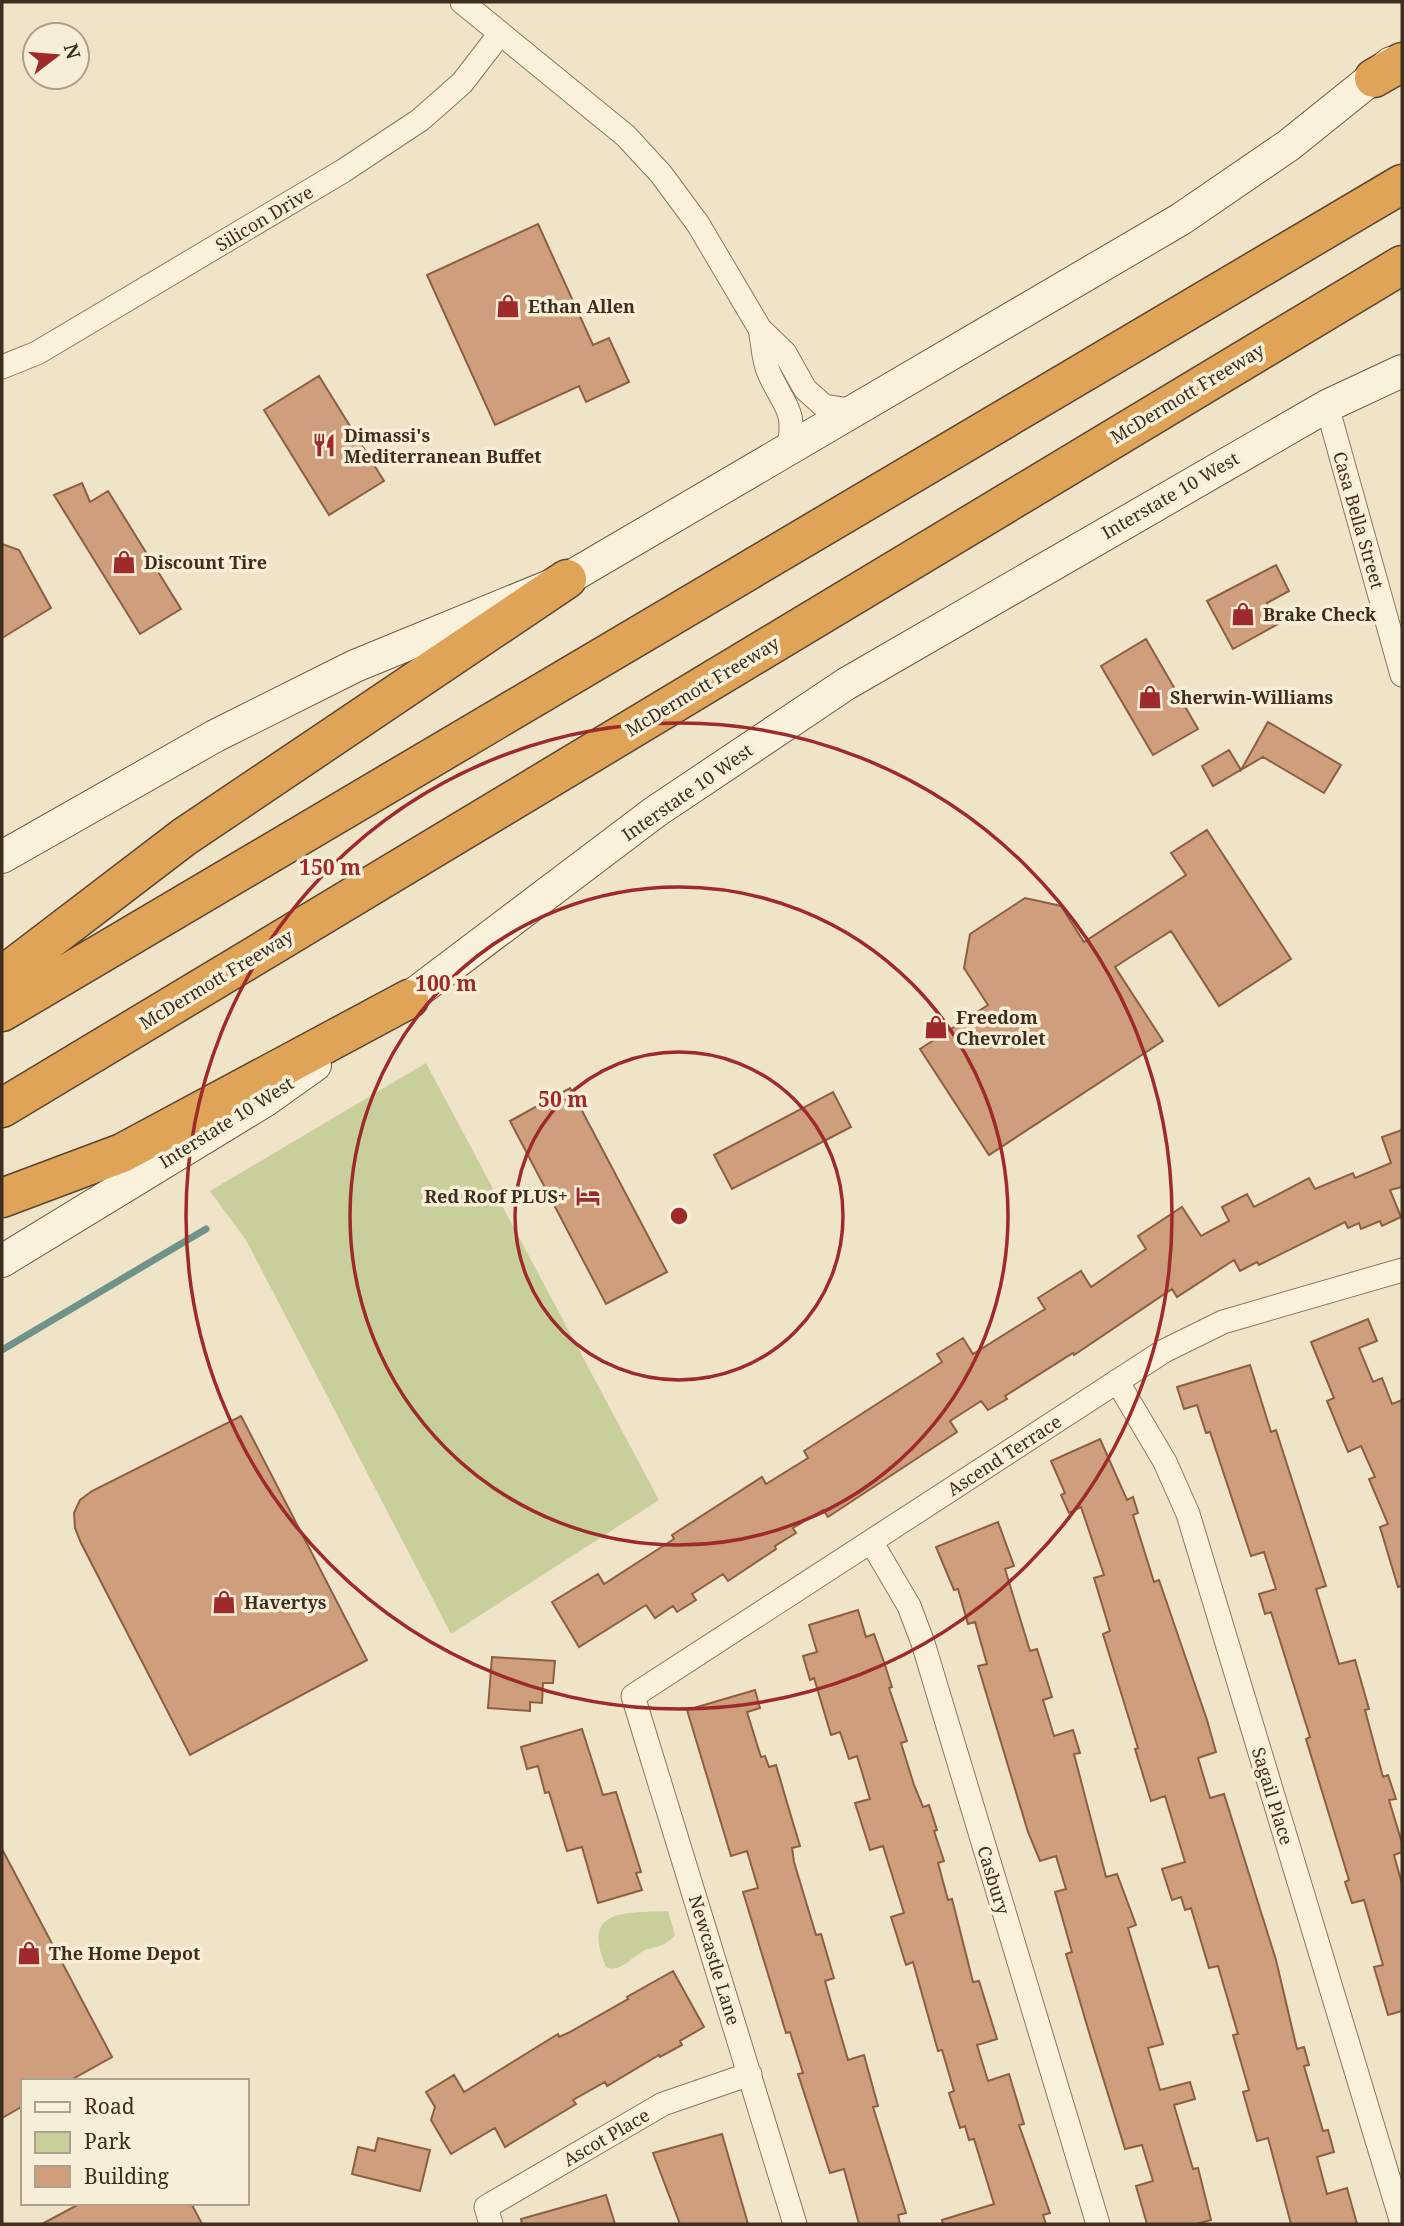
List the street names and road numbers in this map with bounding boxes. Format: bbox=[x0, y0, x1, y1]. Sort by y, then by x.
street label: Silicon Drive bbox=[211, 179, 317, 257]
street label: McDermott Freeway bbox=[1106, 337, 1269, 448]
street label: Interstate 10 West bbox=[1097, 446, 1243, 544]
street label: Casa Bella Street bbox=[1328, 449, 1390, 591]
street label: McDermott Freeway bbox=[621, 630, 784, 741]
street label: Interstate 10 West bbox=[617, 738, 757, 846]
street label: McDermott Freeway bbox=[135, 923, 298, 1034]
street label: Interstate 10 West bbox=[154, 1071, 298, 1173]
street label: Ascend Terrace bbox=[942, 1409, 1066, 1501]
street label: Sagail Place bbox=[1247, 1744, 1299, 1848]
street label: Casbury bbox=[972, 1843, 1016, 1918]
street label: Newcastle Lane bbox=[684, 1892, 746, 2028]
street label: Ascot Place bbox=[558, 2103, 654, 2171]

